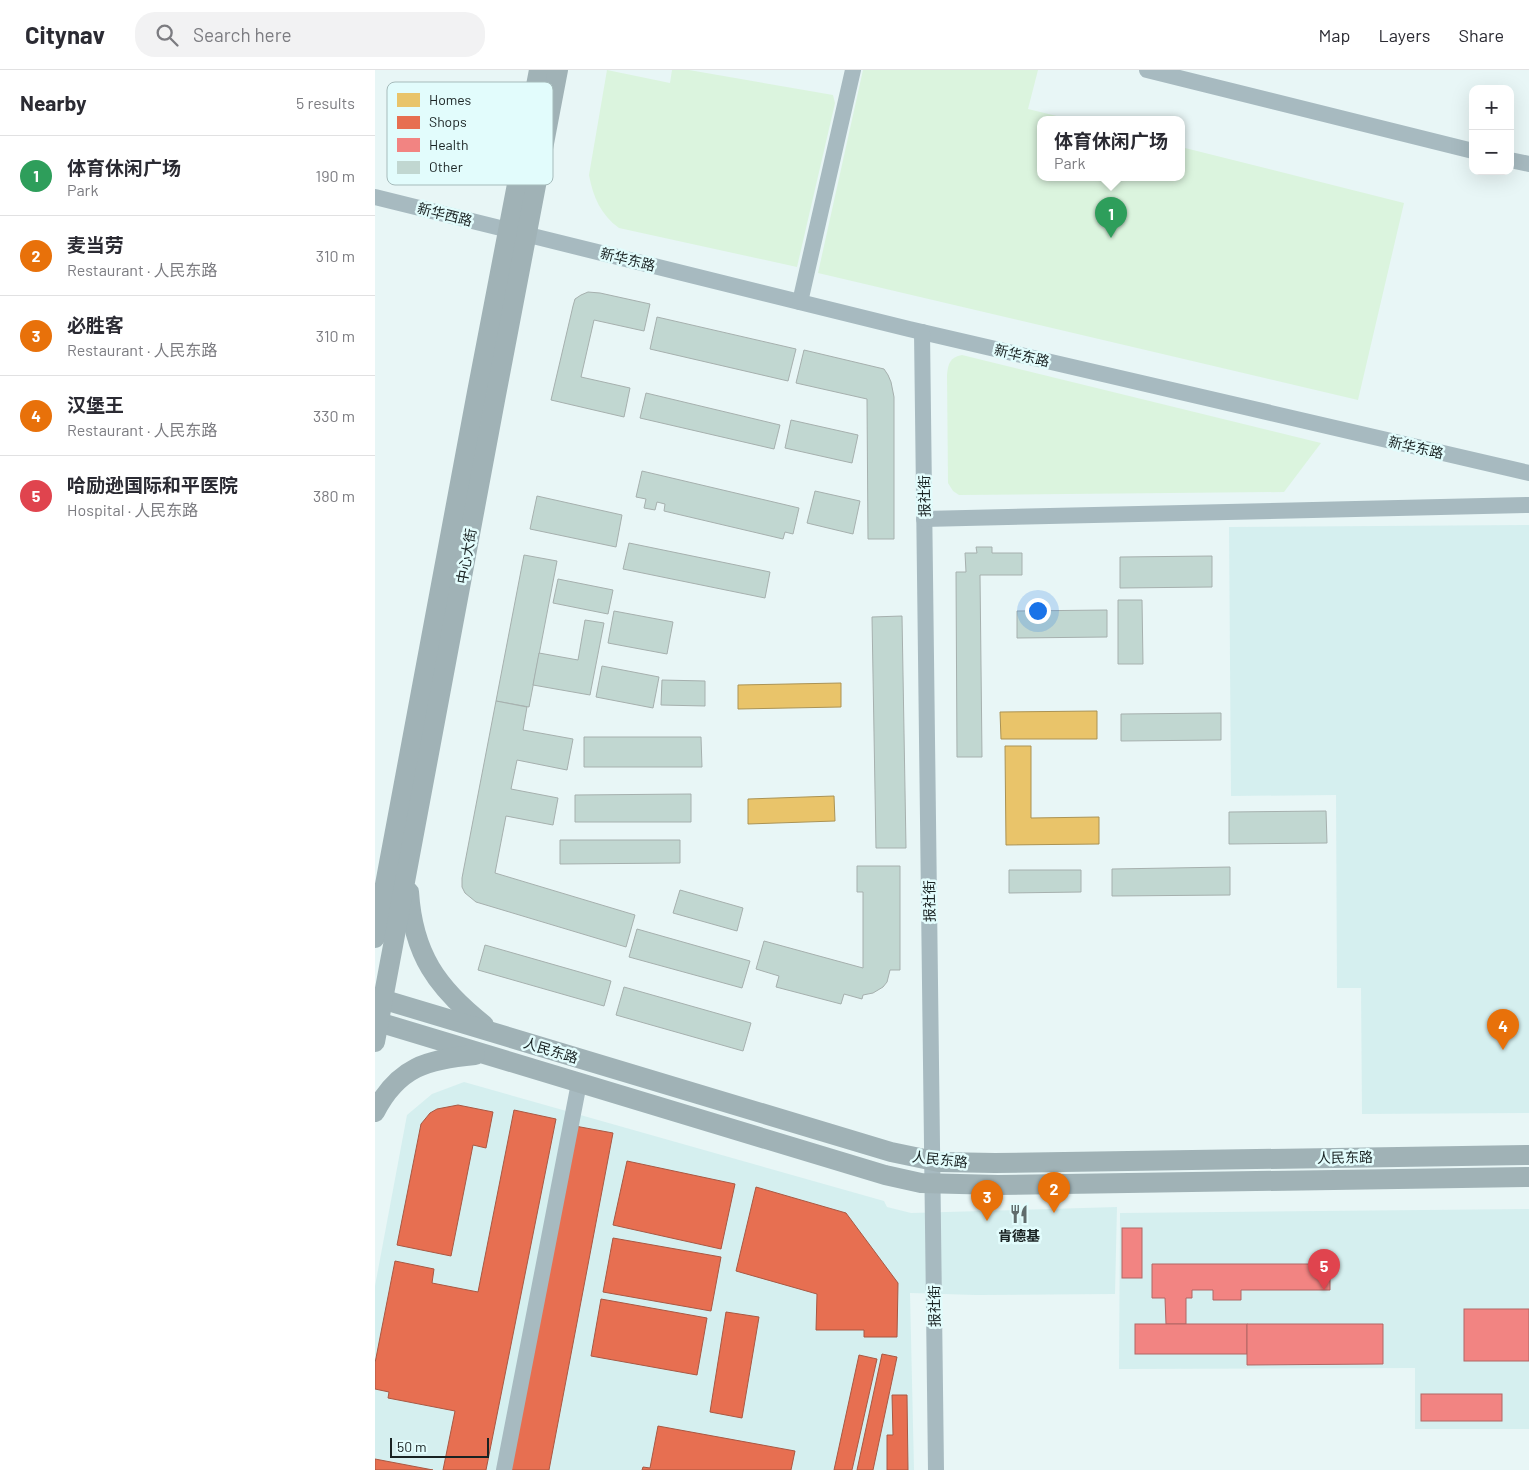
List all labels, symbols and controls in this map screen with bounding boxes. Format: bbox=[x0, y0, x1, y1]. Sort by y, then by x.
search box bbox=[135, 12, 485, 57]
text: Citynav bbox=[25, 20, 105, 49]
icon: search bbox=[153, 21, 181, 49]
text: Search here bbox=[193, 23, 292, 46]
text: Map bbox=[1318, 24, 1350, 46]
text: Layers bbox=[1378, 24, 1431, 46]
text: Share bbox=[1459, 24, 1504, 46]
legend bbox=[387, 82, 553, 185]
map controls bbox=[1469, 85, 1514, 175]
button: + bbox=[1469, 85, 1514, 130]
text: Nearby bbox=[20, 90, 86, 115]
text: Homes bbox=[429, 91, 472, 108]
text: 5 results bbox=[296, 93, 355, 112]
text: Shops bbox=[429, 113, 467, 130]
popup bbox=[1037, 116, 1185, 181]
text: 体育休闲广场 bbox=[1054, 129, 1168, 152]
button: − bbox=[1469, 130, 1514, 175]
text: Health bbox=[429, 136, 469, 153]
text: Park bbox=[1054, 153, 1085, 172]
text: 体育休闲广场 bbox=[67, 156, 181, 179]
text: Other bbox=[429, 158, 463, 175]
text: 1 bbox=[33, 166, 39, 185]
text: 190 m bbox=[316, 166, 355, 185]
text: Park bbox=[67, 180, 98, 199]
pin: 1 bbox=[1095, 197, 1127, 238]
street label: 新华西路 bbox=[416, 199, 474, 229]
text: 麦当劳 bbox=[67, 233, 124, 256]
street label: 新华东路 bbox=[599, 244, 657, 274]
text: 2 bbox=[32, 246, 40, 265]
text: 310 m bbox=[316, 246, 355, 265]
text: Restaurant · 人民东路 bbox=[67, 260, 218, 279]
text: 必胜客 bbox=[67, 313, 124, 336]
text: 3 bbox=[32, 326, 40, 345]
text: 310 m bbox=[316, 326, 355, 345]
text: Restaurant · 人民东路 bbox=[67, 340, 218, 359]
street label: 新华东路 bbox=[993, 340, 1051, 370]
text: 汉堡王 bbox=[67, 393, 124, 416]
text: 4 bbox=[31, 406, 41, 425]
text: 330 m bbox=[313, 406, 355, 425]
text: Restaurant · 人民东路 bbox=[67, 420, 218, 439]
street label: 新华东路 bbox=[1387, 432, 1445, 462]
text: 哈励逊国际和平医院 bbox=[67, 473, 238, 496]
street label: 报社街 bbox=[915, 475, 933, 517]
text: 5 bbox=[32, 486, 40, 505]
text: 380 m bbox=[313, 486, 355, 505]
text: Hospital · 人民东路 bbox=[67, 500, 198, 519]
street label: 中心大街 bbox=[453, 527, 479, 585]
your location bbox=[1025, 598, 1051, 624]
street label: 报社街 bbox=[920, 880, 938, 922]
pin: 4 bbox=[1487, 1009, 1519, 1050]
street label: 人民东路 bbox=[522, 1034, 580, 1066]
street label: 人民东路 bbox=[911, 1148, 969, 1170]
street label: 人民东路 bbox=[1317, 1148, 1373, 1166]
pin: 2 bbox=[1038, 1172, 1070, 1213]
pin: 3 bbox=[971, 1180, 1003, 1221]
restaurant icon: 肯德基 bbox=[1008, 1203, 1030, 1225]
place label: 肯德基 bbox=[998, 1227, 1040, 1244]
pin: 5 bbox=[1308, 1249, 1340, 1290]
street label: 报社街 bbox=[925, 1285, 943, 1327]
scale bar bbox=[390, 1435, 489, 1458]
text: 50 m bbox=[397, 1438, 426, 1455]

